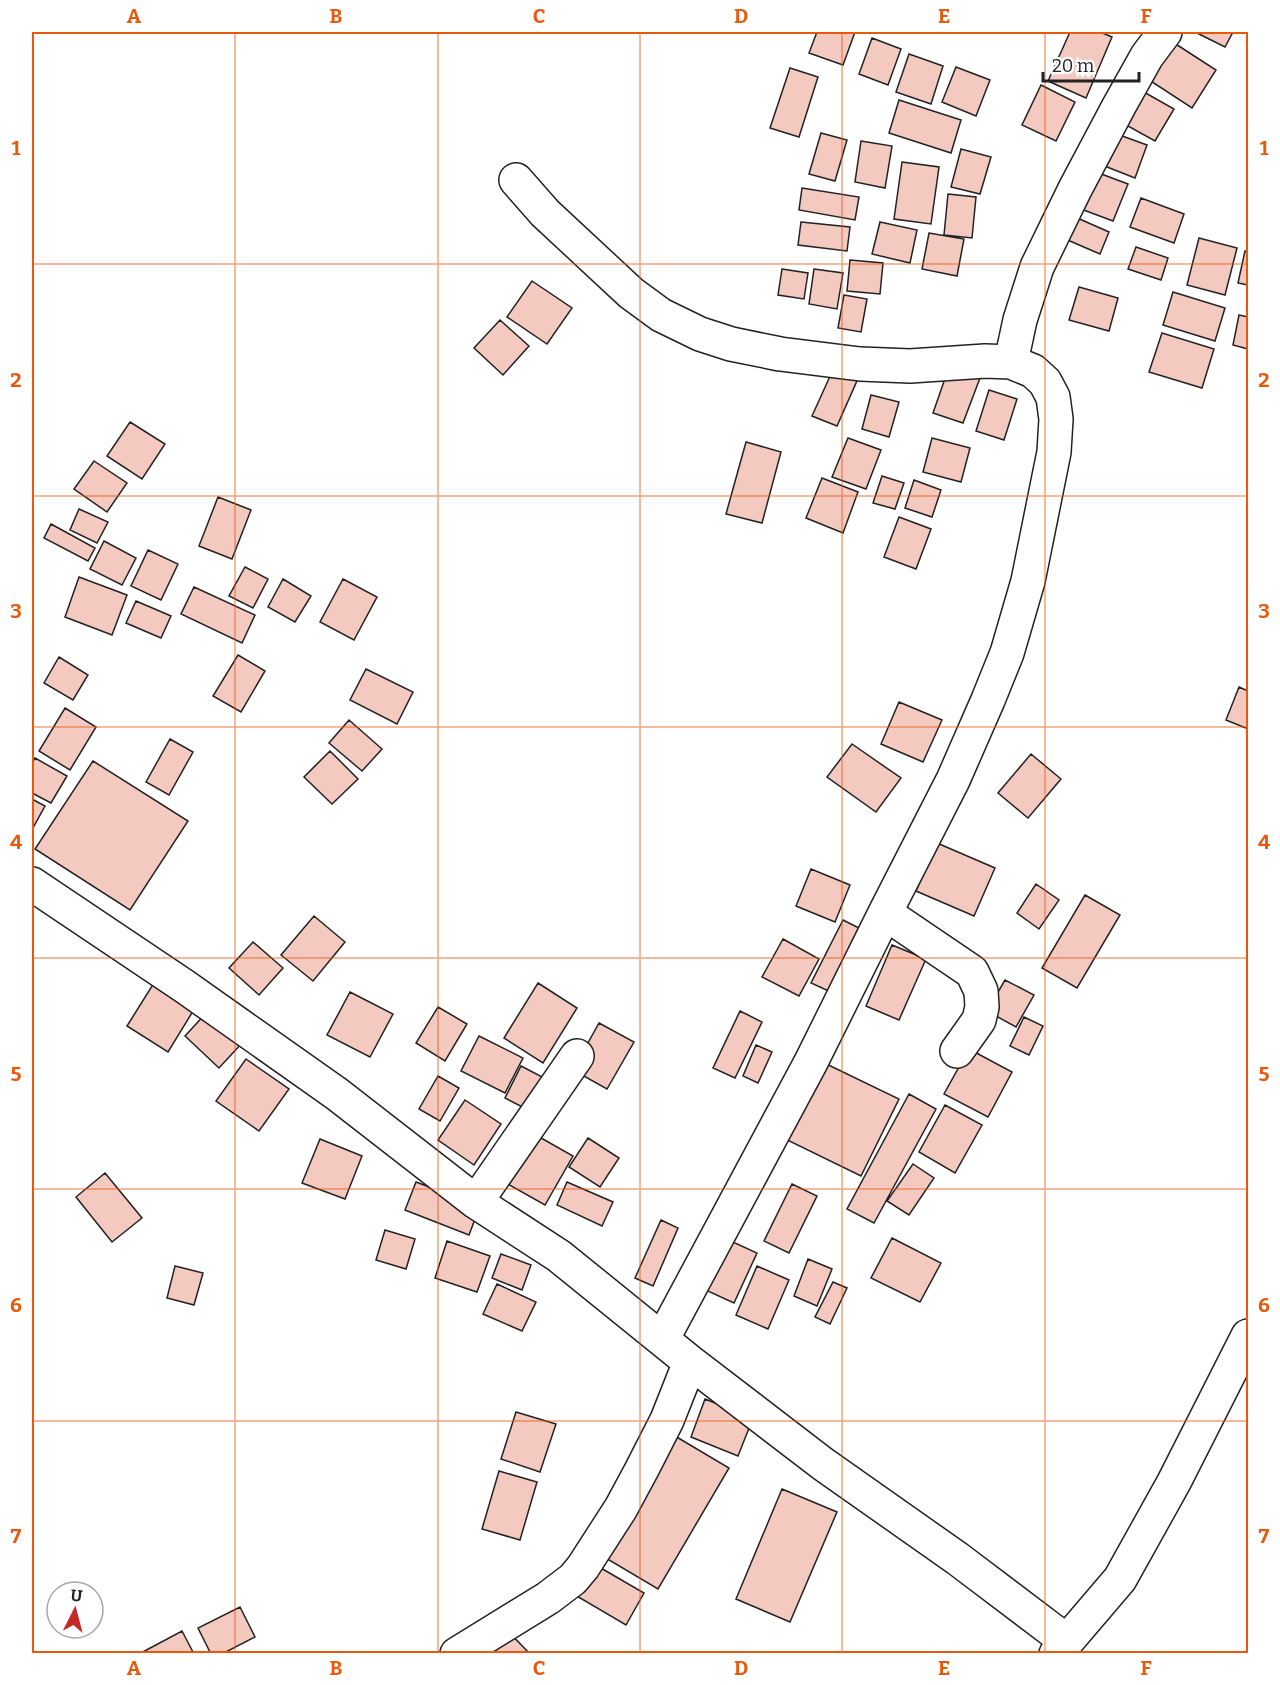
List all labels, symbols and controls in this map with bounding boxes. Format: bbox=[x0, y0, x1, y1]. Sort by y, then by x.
text: A bbox=[127, 4, 142, 28]
text: B bbox=[330, 4, 343, 28]
text: C bbox=[533, 4, 545, 28]
text: D bbox=[734, 4, 748, 28]
text: E bbox=[938, 4, 950, 28]
text: F bbox=[1140, 4, 1152, 28]
scale bar bbox=[1043, 45, 1139, 83]
text: 20 m bbox=[1052, 55, 1094, 77]
text: 1 bbox=[12, 136, 21, 160]
text: 1 bbox=[1260, 136, 1269, 160]
text: 2 bbox=[10, 368, 22, 392]
text: 2 bbox=[1258, 368, 1270, 392]
text: 3 bbox=[10, 599, 22, 623]
text: 3 bbox=[1258, 599, 1270, 623]
text: 4 bbox=[10, 830, 22, 854]
text: 4 bbox=[1258, 830, 1270, 854]
text: 5 bbox=[11, 1062, 22, 1086]
text: 5 bbox=[1259, 1062, 1270, 1086]
text: 6 bbox=[10, 1293, 22, 1317]
text: 6 bbox=[1258, 1293, 1270, 1317]
text: 7 bbox=[11, 1524, 22, 1548]
text: 7 bbox=[1259, 1524, 1270, 1548]
north arrow bbox=[45, 1580, 105, 1640]
text: U bbox=[70, 1586, 84, 1606]
text: A bbox=[127, 1656, 142, 1680]
text: B bbox=[330, 1656, 343, 1680]
text: C bbox=[533, 1656, 545, 1680]
text: D bbox=[734, 1656, 748, 1680]
text: E bbox=[938, 1656, 950, 1680]
text: F bbox=[1140, 1656, 1152, 1680]

